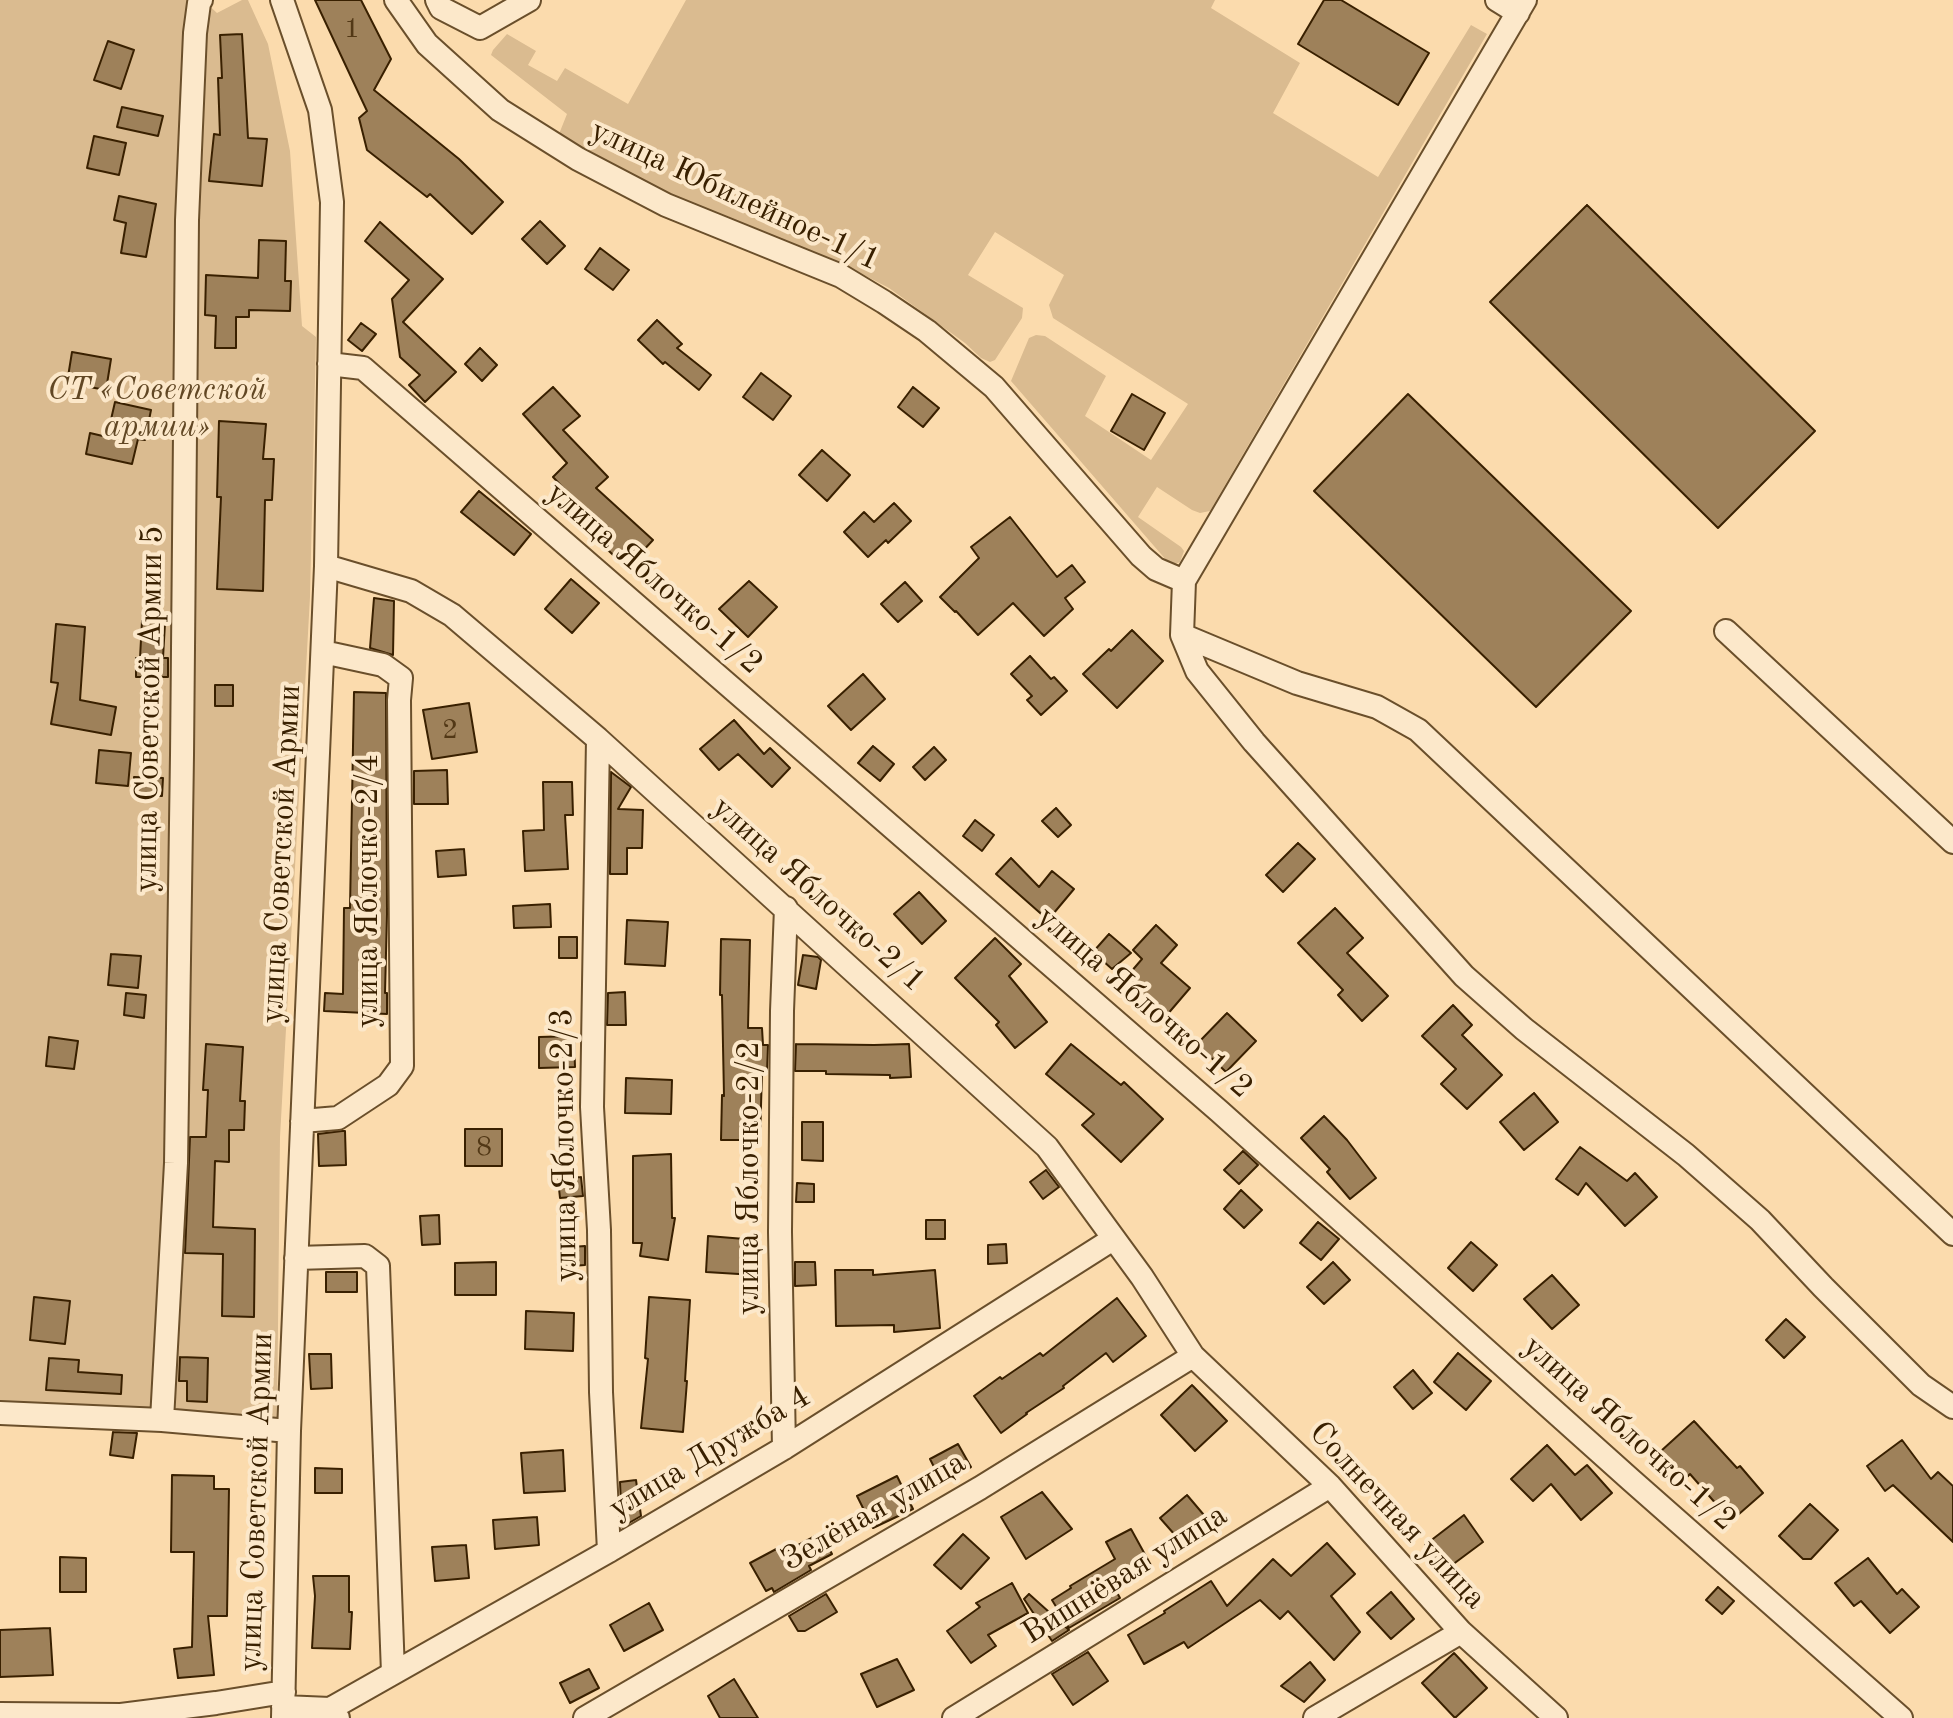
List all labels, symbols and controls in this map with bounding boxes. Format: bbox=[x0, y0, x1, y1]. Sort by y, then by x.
house number: 1 bbox=[344, 13, 360, 47]
street label: улица Юбилейное-1/1 bbox=[584, 112, 886, 280]
park label: СТ «Советской армии» bbox=[47, 372, 267, 447]
street label: улица Яблочко-1/2 bbox=[538, 475, 770, 683]
street label: улица Советской Армии 5 bbox=[128, 525, 172, 893]
street label: улица Советской Армии bbox=[254, 684, 310, 1024]
house number: 2 bbox=[442, 714, 458, 748]
street label: улица Яблочко-2/4 bbox=[350, 754, 388, 1028]
street label: улица Яблочко-2/1 bbox=[703, 789, 933, 1001]
street label: улица Яблочко-1/2 bbox=[1028, 899, 1260, 1107]
street label: улица Яблочко-2/3 bbox=[543, 1008, 587, 1282]
street label: улица Яблочко-2/2 bbox=[731, 1041, 769, 1315]
house number: 8 bbox=[476, 1131, 492, 1165]
street label: улица Яблочко-1/2 bbox=[1514, 1328, 1744, 1540]
street label: улица Советской Армии bbox=[232, 1332, 282, 1672]
street label: улица Дружба 4 bbox=[602, 1378, 818, 1528]
street label: Солнечная улица bbox=[1300, 1414, 1494, 1618]
street label: Зелёная улица bbox=[775, 1444, 973, 1580]
street label: Вишнёвая улица bbox=[1015, 1497, 1235, 1653]

